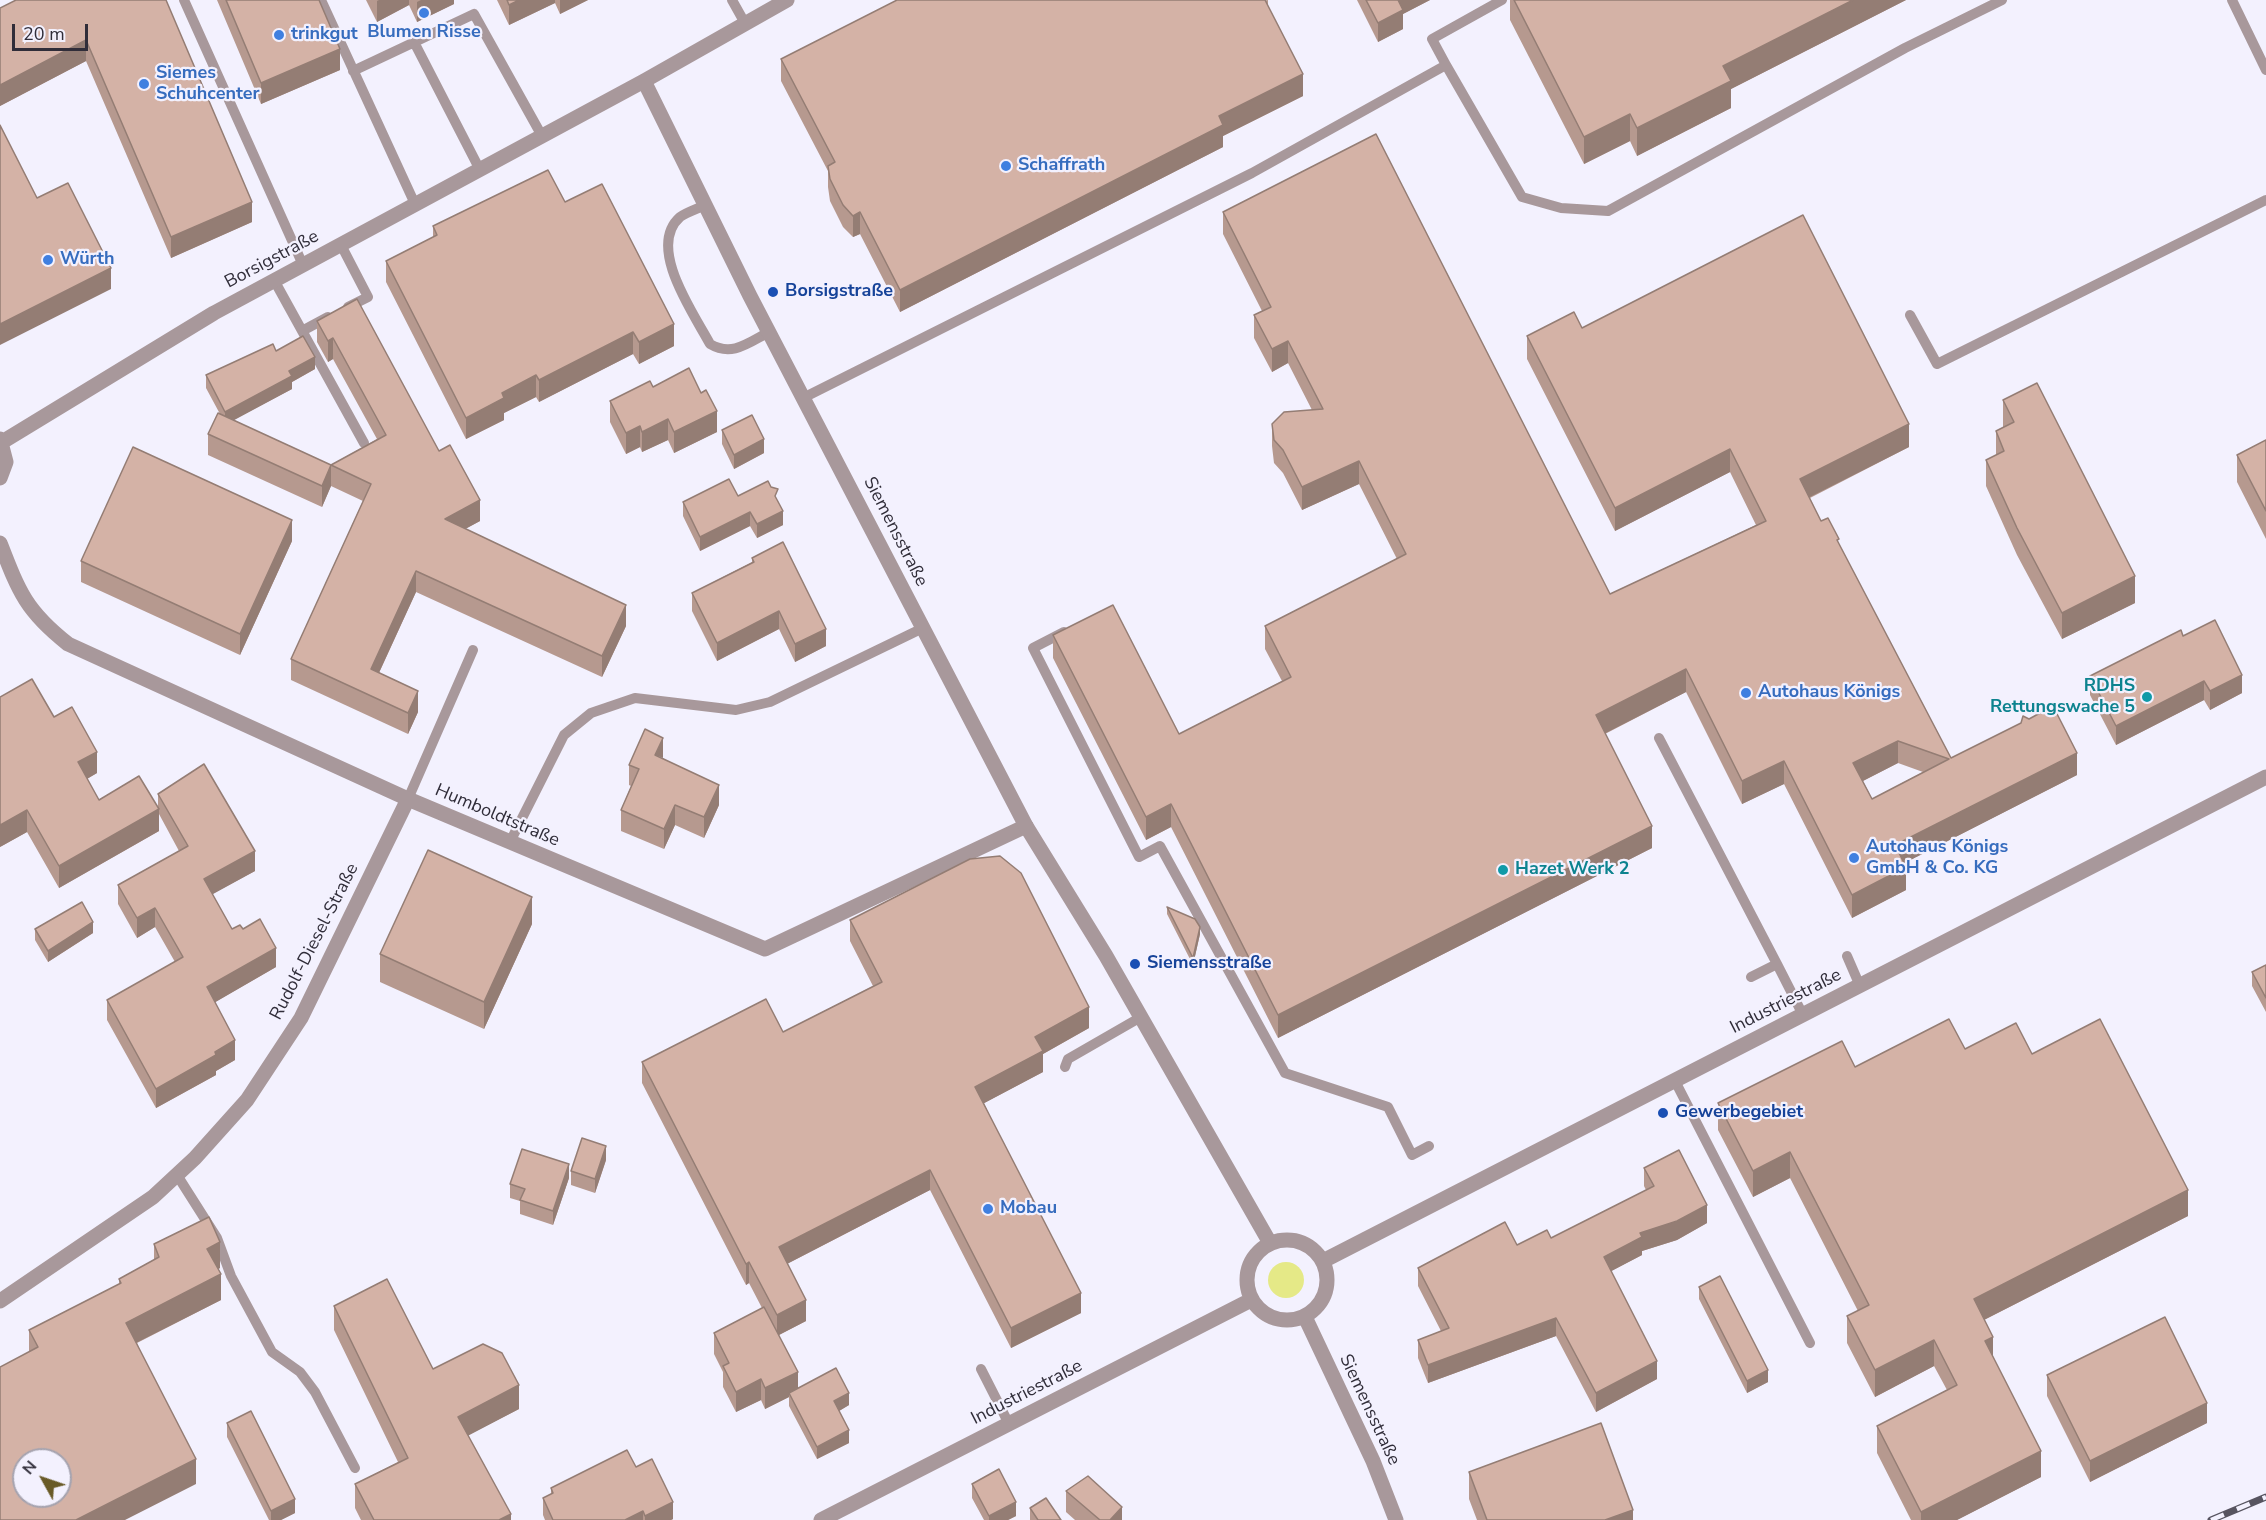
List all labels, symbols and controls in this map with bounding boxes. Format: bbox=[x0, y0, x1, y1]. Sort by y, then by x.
marker: Blumen Risse bbox=[417, 6, 431, 20]
scale bar bbox=[15, 12, 92, 50]
text: 20 m bbox=[23, 22, 65, 46]
place label: Blumen Risse bbox=[367, 22, 481, 44]
place label: trinkgut bbox=[291, 24, 358, 46]
marker: trinkgut bbox=[272, 28, 286, 42]
place label: Siemes Schuhcenter bbox=[156, 63, 260, 106]
marker: Siemes Schuhcenter bbox=[137, 77, 151, 91]
place label: Schaffrath bbox=[1018, 155, 1105, 177]
marker: Schaffrath bbox=[999, 159, 1013, 173]
street label: Borsigstraße bbox=[221, 226, 323, 294]
place label: Würth bbox=[60, 249, 115, 271]
marker: Würth bbox=[41, 253, 55, 267]
place label: Borsigstraße bbox=[785, 281, 893, 303]
marker: Borsigstraße bbox=[766, 285, 780, 299]
street label: Siemensstraße bbox=[858, 474, 932, 590]
place label: RDHS Rettungswache 5 bbox=[1990, 676, 2135, 718]
place label: Autohaus Königs bbox=[1758, 682, 1900, 704]
marker: Autohaus Königs bbox=[1739, 686, 1753, 700]
marker: RDHS Rettungswache 5 bbox=[2140, 690, 2154, 704]
street label: Humboldtstraße bbox=[431, 780, 563, 852]
place label: Autohaus Königs GmbH & Co. KG bbox=[1866, 837, 2008, 880]
marker: Autohaus Königs GmbH & Co. KG bbox=[1847, 851, 1861, 865]
place label: Hazet Werk 2 bbox=[1515, 859, 1630, 881]
street label: Rudolf-Diesel-Straße bbox=[266, 860, 364, 1024]
marker: Hazet Werk 2 bbox=[1496, 863, 1510, 877]
place label: Siemensstraße bbox=[1147, 953, 1271, 975]
marker: Siemensstraße bbox=[1128, 957, 1142, 971]
street label: Industriestraße bbox=[1727, 965, 1845, 1039]
place label: Gewerbegebiet bbox=[1675, 1102, 1803, 1124]
marker: Gewerbegebiet bbox=[1656, 1106, 1670, 1120]
place label: Mobau bbox=[1000, 1198, 1057, 1220]
marker: Mobau bbox=[981, 1202, 995, 1216]
street label: Siemensstraße bbox=[1334, 1351, 1404, 1469]
street label: Industriestraße bbox=[968, 1356, 1086, 1430]
north arrow bbox=[12, 1448, 72, 1508]
text: N bbox=[17, 1456, 42, 1479]

